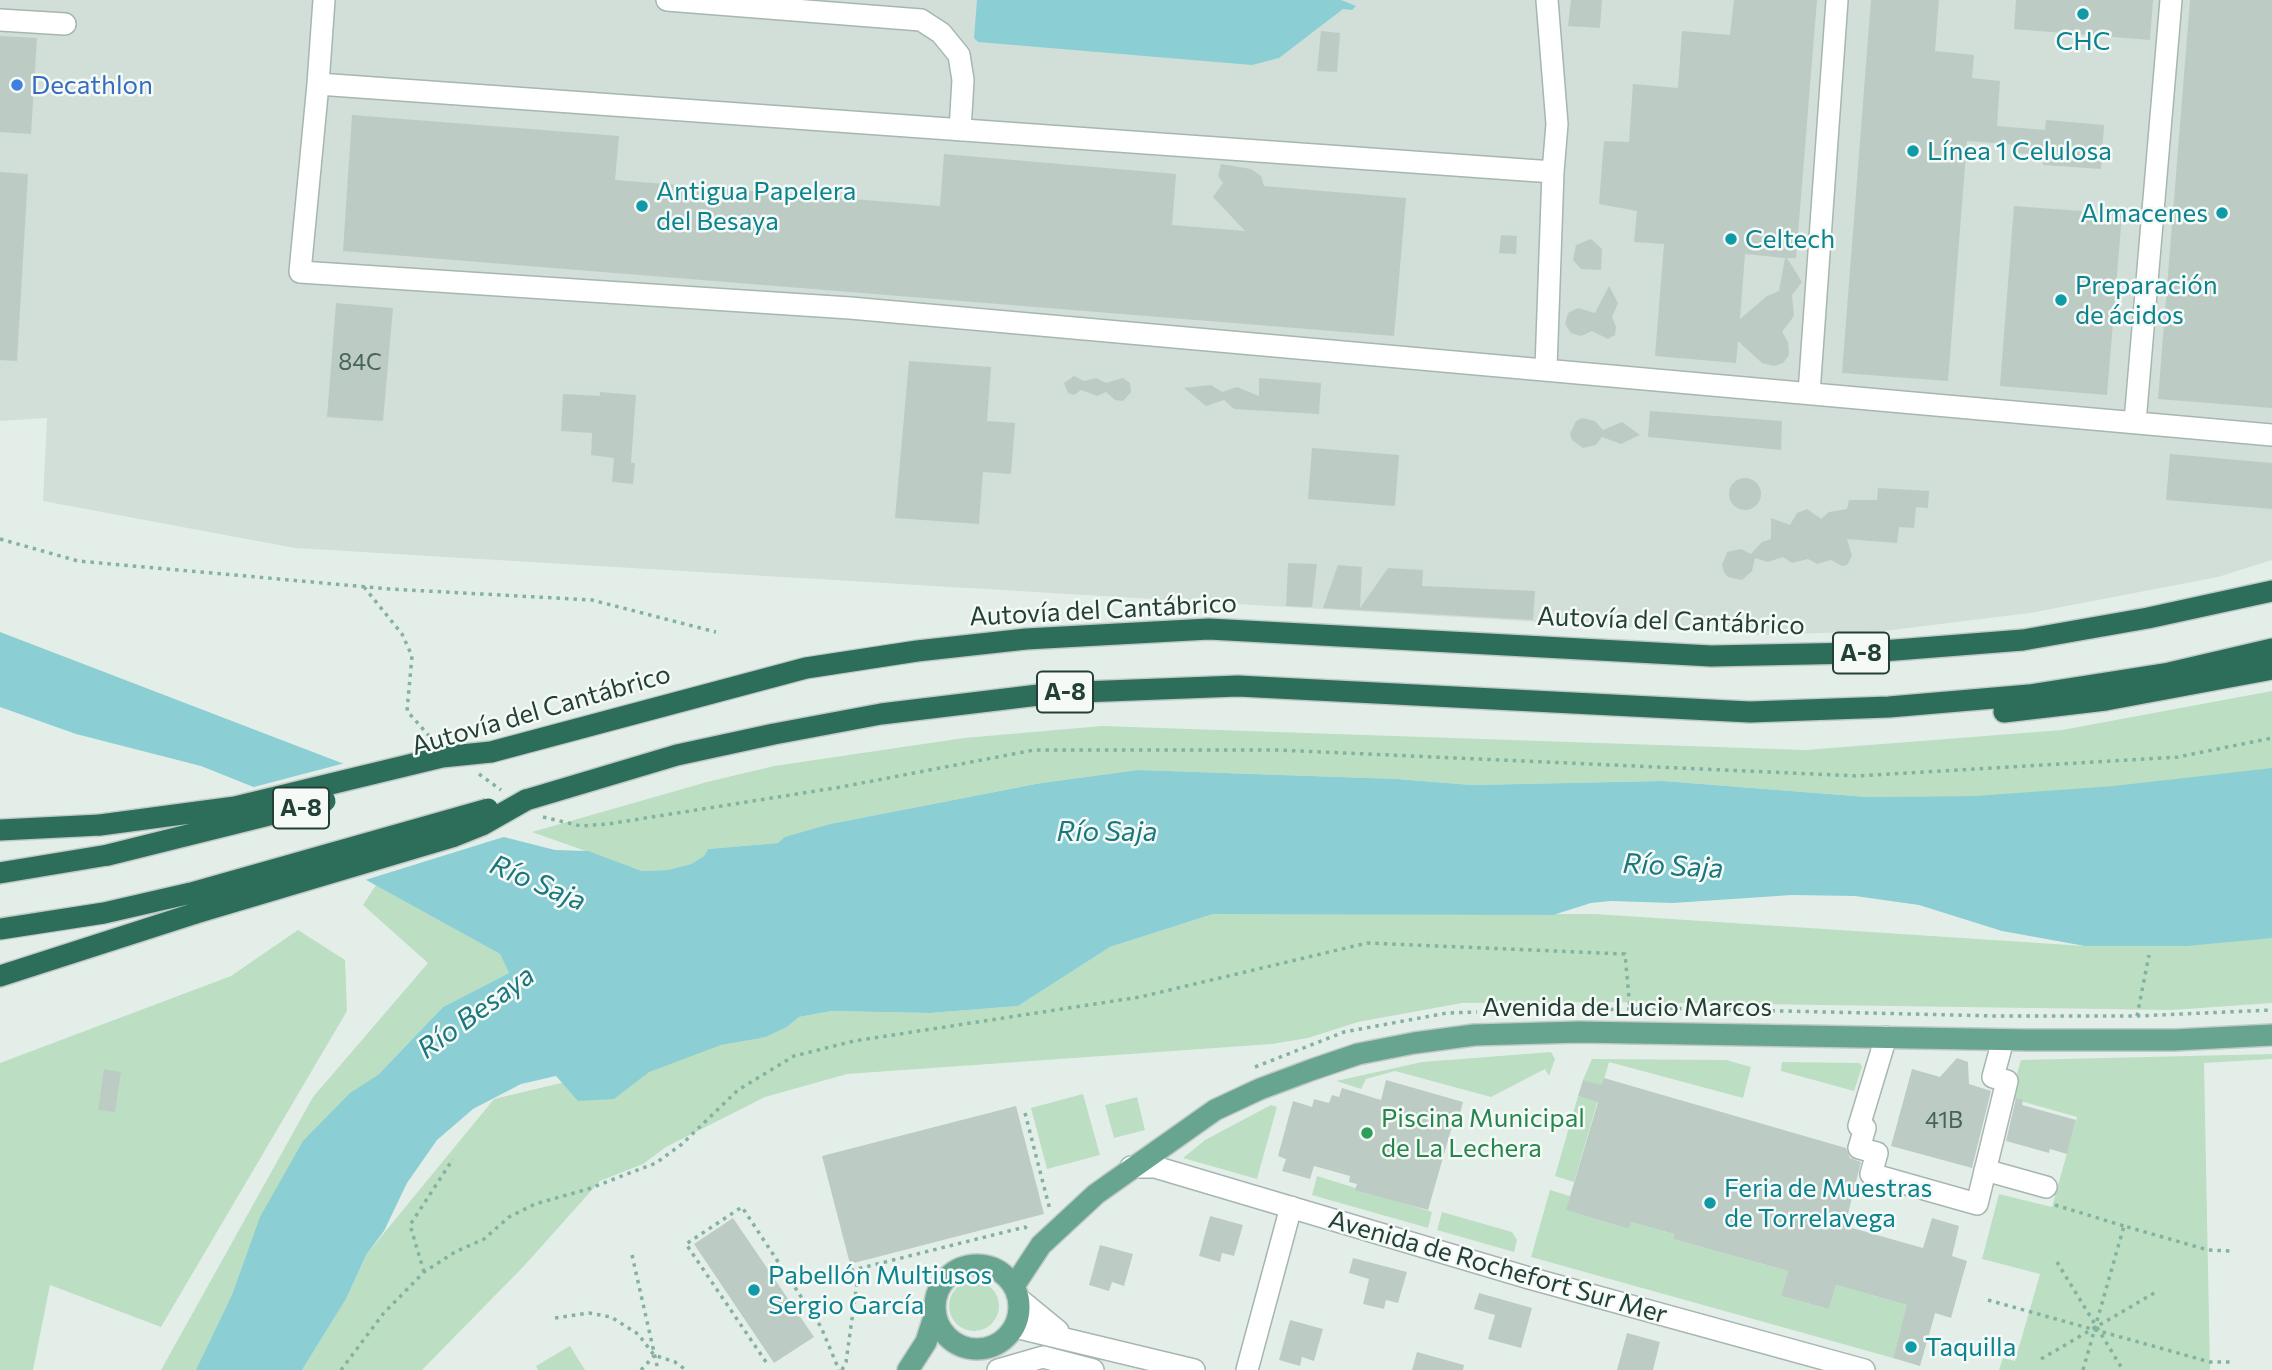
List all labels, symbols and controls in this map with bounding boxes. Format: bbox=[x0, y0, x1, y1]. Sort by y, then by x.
marker: CHC bbox=[2075, 6, 2091, 22]
place label: CHC bbox=[2055, 25, 2111, 57]
place label: Decathlon bbox=[31, 69, 153, 101]
marker: Decathlon bbox=[9, 77, 25, 93]
place label: Línea 1 Celulosa bbox=[1927, 135, 2112, 167]
marker: Línea 1 Celulosa bbox=[1905, 143, 1921, 159]
place label: Antigua Papelera del Besaya bbox=[656, 175, 856, 236]
place label: Almacenes bbox=[2080, 197, 2208, 229]
marker: Antigua Papelera del Besaya bbox=[634, 198, 650, 214]
marker: Almacenes bbox=[2214, 205, 2230, 221]
place label: Celtech bbox=[1745, 223, 1835, 255]
marker: Celtech bbox=[1723, 231, 1739, 247]
place label: Preparación de ácidos bbox=[2075, 269, 2218, 330]
marker: Preparación de ácidos bbox=[2053, 292, 2069, 308]
house number: 84C bbox=[338, 348, 382, 376]
street label: Autovía del Cantábrico bbox=[968, 587, 1238, 633]
street label: Autovía del Cantábrico bbox=[1537, 601, 1805, 641]
road number: A-8 bbox=[1833, 632, 1889, 674]
street label: Autovía del Cantábrico bbox=[408, 658, 674, 762]
road number: A-8 bbox=[1037, 672, 1093, 712]
road number: A-8 bbox=[273, 788, 329, 828]
water label: Río Saja bbox=[1057, 815, 1157, 849]
water label: Río Saja bbox=[1622, 847, 1724, 885]
water label: Río Saja bbox=[485, 848, 591, 918]
water label: Río Besaya bbox=[411, 958, 541, 1066]
street label: Avenida de Lucio Marcos bbox=[1482, 991, 1772, 1023]
place label: Piscina Municipal de La Lechera bbox=[1381, 1102, 1585, 1164]
house number: 41B bbox=[1925, 1106, 1963, 1134]
marker: Piscina Municipal de La Lechera bbox=[1359, 1125, 1375, 1141]
place label: Feria de Muestras de Torrelavega bbox=[1724, 1172, 1932, 1234]
marker: Feria de Muestras de Torrelavega bbox=[1702, 1195, 1718, 1211]
street label: Avenida de Rochefort Sur Mer bbox=[1325, 1204, 1671, 1330]
place label: Pabellón Multiusos Sergio García bbox=[768, 1259, 992, 1320]
marker: Pabellón Multiusos Sergio García bbox=[746, 1282, 762, 1298]
place label: Taquilla bbox=[1925, 1331, 2016, 1363]
marker: Taquilla bbox=[1903, 1339, 1919, 1355]

